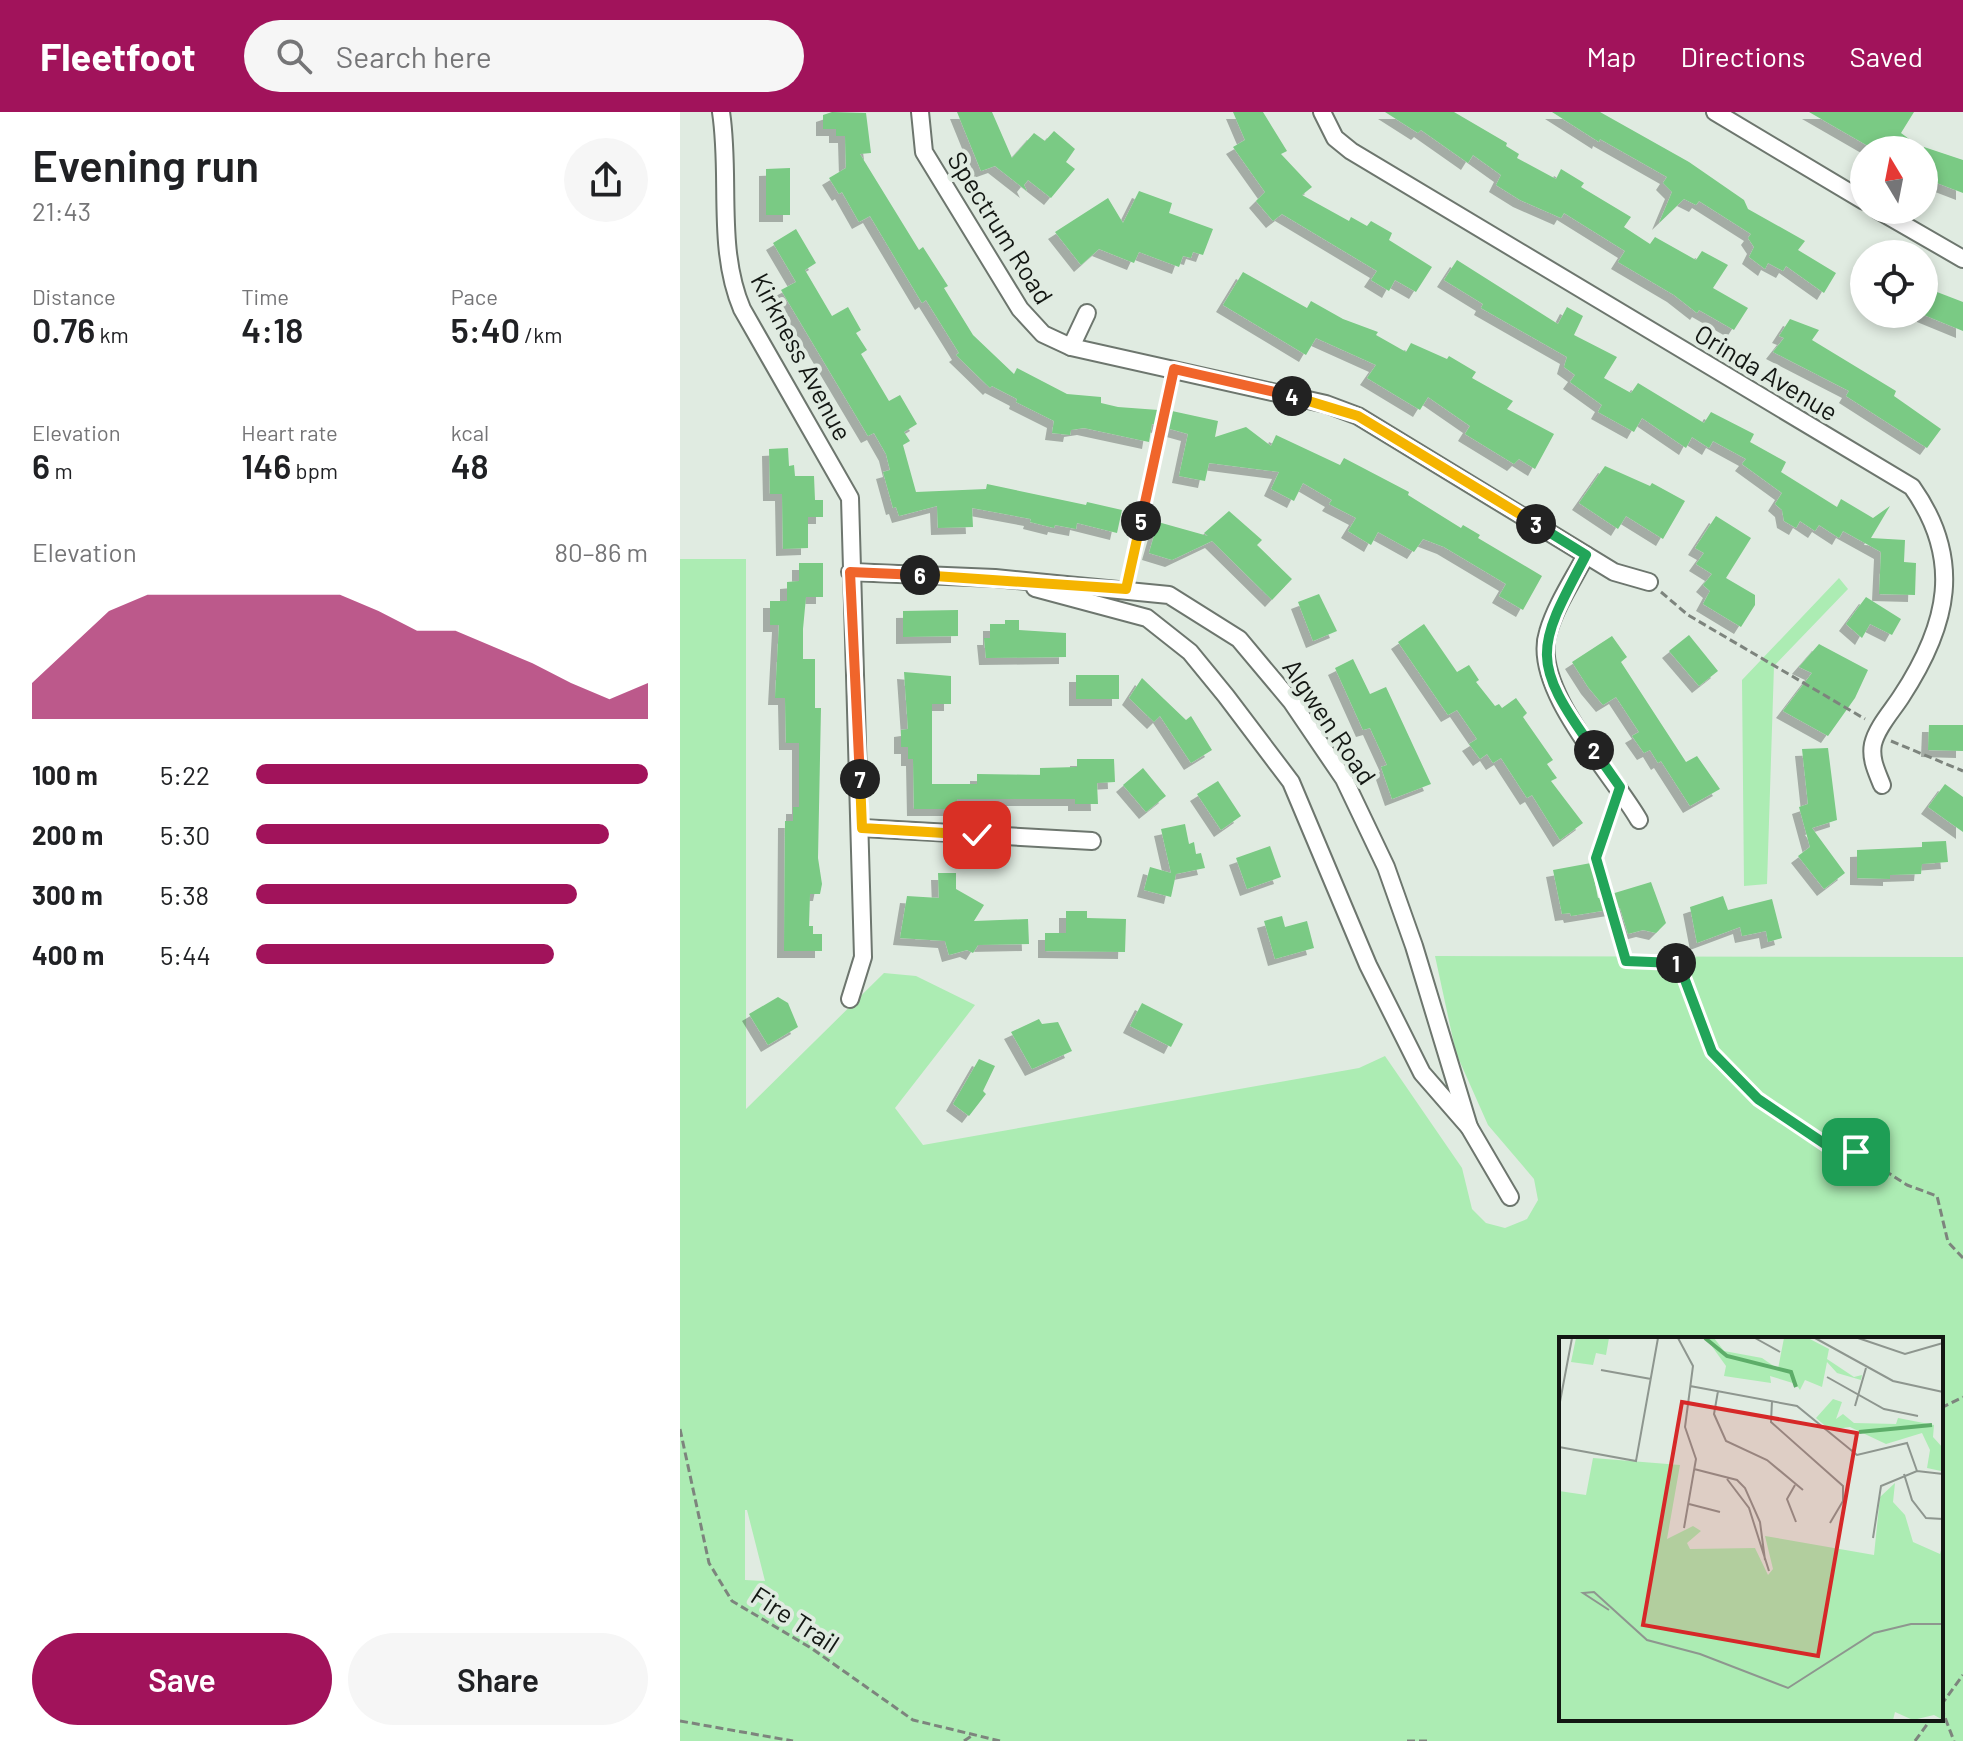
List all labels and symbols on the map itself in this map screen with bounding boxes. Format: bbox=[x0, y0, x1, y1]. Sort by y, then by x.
north arrow bbox=[1850, 136, 1938, 224]
street label: Spectrum Road bbox=[942, 145, 1060, 309]
street label: Kirkness Avenue bbox=[745, 267, 859, 445]
street label: Orinda Avenue bbox=[1690, 317, 1844, 427]
pin: 4 bbox=[1272, 376, 1312, 416]
pin: 5 bbox=[1121, 501, 1161, 541]
pin: 3 bbox=[1516, 504, 1556, 544]
pin: 6 bbox=[900, 555, 940, 595]
street label: Algwen Road bbox=[1277, 653, 1384, 790]
pin: 2 bbox=[1574, 730, 1614, 770]
pin: 7 bbox=[840, 759, 880, 799]
pin bbox=[943, 801, 1011, 869]
pin: 1 bbox=[1656, 943, 1696, 983]
pin bbox=[1822, 1118, 1890, 1186]
inset map bbox=[1559, 1337, 1943, 1721]
street label: Fire Trail bbox=[746, 1579, 846, 1659]

